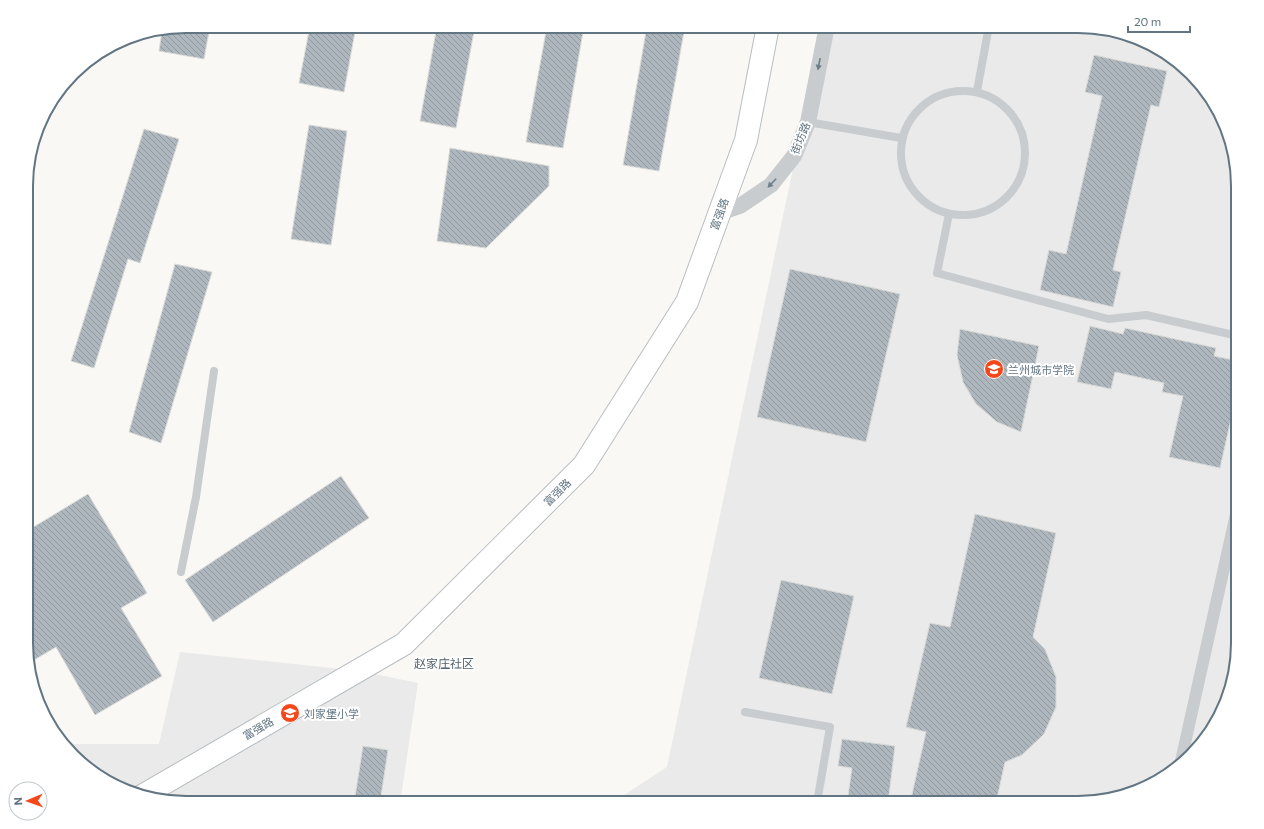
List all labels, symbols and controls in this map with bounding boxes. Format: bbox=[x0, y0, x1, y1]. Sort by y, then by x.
scale bar bbox=[1128, 8, 1190, 34]
text: 20 m bbox=[1134, 14, 1161, 28]
one-way arrow bbox=[816, 58, 822, 70]
street label: 街坊路 bbox=[788, 120, 812, 156]
one-way arrow bbox=[767, 178, 777, 188]
street label: 富强路 bbox=[707, 196, 731, 232]
school or university icon: 兰州城市学院 bbox=[983, 358, 1005, 380]
place label: 兰州城市学院 bbox=[1008, 363, 1074, 376]
street label: 富强路 bbox=[541, 476, 573, 508]
district label: 赵家庄社区 bbox=[414, 656, 474, 670]
school or university icon: 刘家堡小学 bbox=[279, 702, 301, 724]
place label: 刘家堡小学 bbox=[304, 707, 359, 720]
street label: 富强路 bbox=[240, 714, 276, 742]
north arrow bbox=[8, 781, 48, 821]
text: N bbox=[11, 797, 24, 806]

